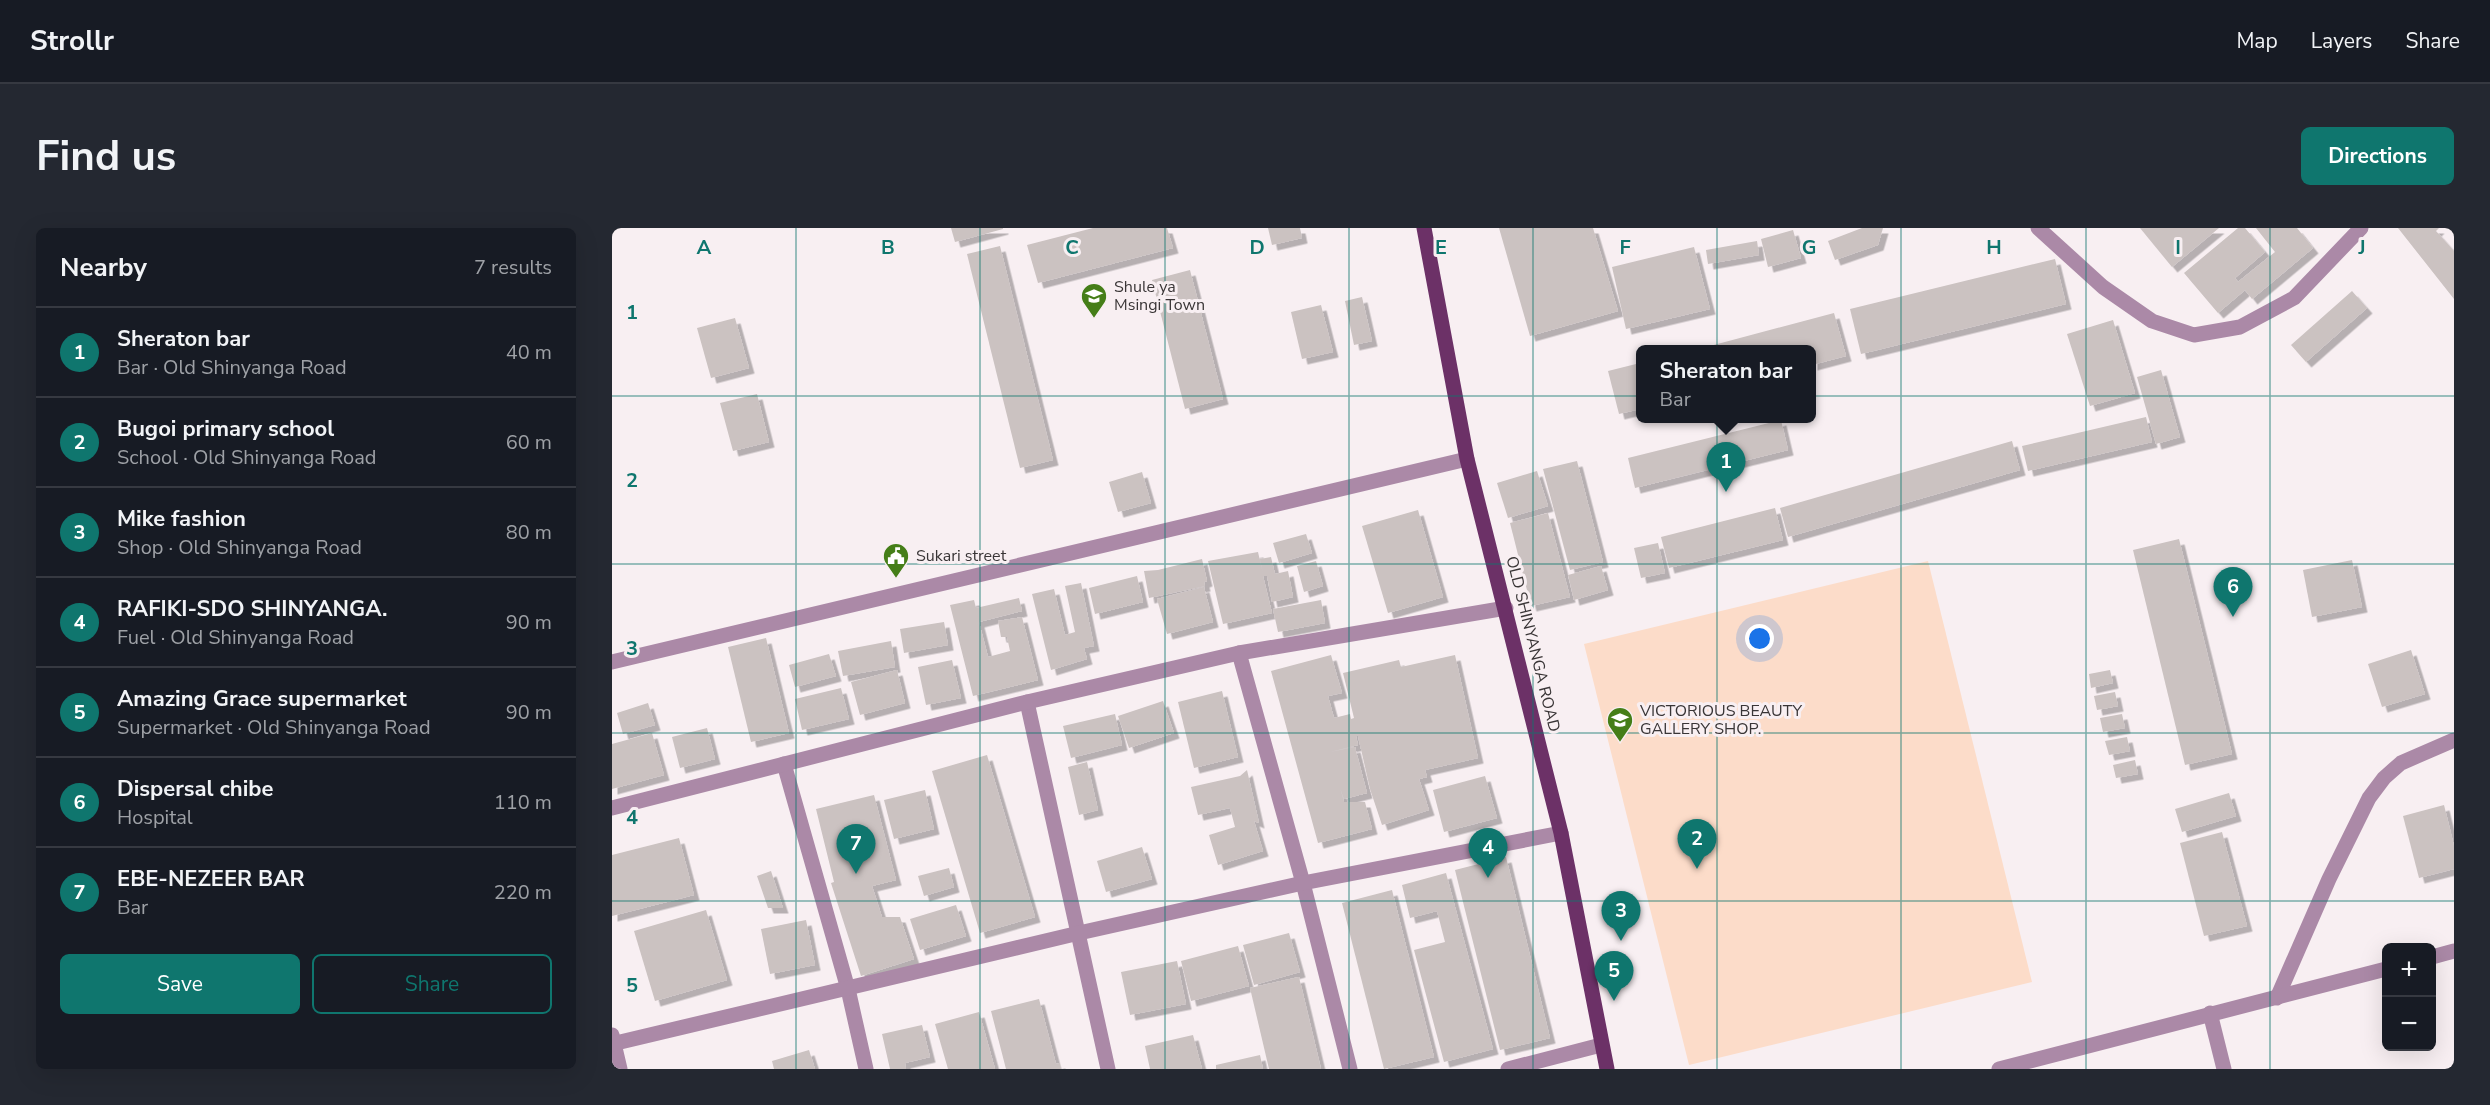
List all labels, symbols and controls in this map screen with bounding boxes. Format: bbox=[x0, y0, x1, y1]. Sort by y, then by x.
text: Strollr bbox=[30, 22, 114, 60]
text: Map bbox=[2236, 27, 2278, 55]
text: Layers bbox=[2311, 27, 2372, 55]
text: Share bbox=[2405, 27, 2460, 55]
button: Directions bbox=[2301, 127, 2454, 185]
text: Find us bbox=[36, 128, 176, 185]
text: A bbox=[697, 234, 712, 261]
text: B bbox=[881, 234, 895, 261]
text: C bbox=[1065, 234, 1079, 261]
text: D bbox=[1249, 234, 1265, 261]
text: E bbox=[1435, 234, 1447, 261]
text: F bbox=[1619, 234, 1631, 261]
text: G bbox=[1802, 234, 1816, 261]
text: H bbox=[1986, 234, 2002, 261]
text: I bbox=[2175, 234, 2181, 261]
text: J bbox=[2357, 234, 2366, 261]
text: Nearby bbox=[60, 250, 147, 285]
text: 7 results bbox=[474, 254, 552, 281]
place label: Shule ya Msingi Town bbox=[1114, 276, 1205, 316]
school or university icon: Shule ya Msingi Town bbox=[1079, 281, 1109, 319]
text: 1 bbox=[626, 299, 638, 326]
text: Sheraton bar bbox=[117, 324, 250, 354]
text: 1 bbox=[74, 339, 86, 366]
text: 40 m bbox=[506, 339, 552, 366]
popup bbox=[1636, 345, 1816, 423]
text: Bar · Old Shinyanga Road bbox=[117, 354, 347, 381]
text: Sheraton bar bbox=[1660, 356, 1792, 386]
text: Bar bbox=[1660, 386, 1691, 413]
text: Bugoi primary school bbox=[117, 414, 334, 444]
text: 2 bbox=[74, 429, 86, 456]
text: 60 m bbox=[506, 429, 552, 456]
pin: 1 bbox=[1706, 442, 1746, 492]
text: School · Old Shinyanga Road bbox=[117, 444, 376, 471]
text: 2 bbox=[626, 467, 638, 494]
text: Mike fashion bbox=[117, 504, 246, 534]
text: 3 bbox=[74, 519, 86, 546]
text: 80 m bbox=[506, 519, 552, 546]
text: Shop · Old Shinyanga Road bbox=[117, 534, 362, 561]
public building icon: Sukari street bbox=[881, 541, 911, 579]
place label: Sukari street bbox=[916, 545, 1007, 567]
street label: OLD SHINYANGA ROAD bbox=[1500, 554, 1566, 734]
pin: 6 bbox=[2214, 568, 2252, 617]
text: RAFIKI-SDO SHINYANGA. bbox=[117, 594, 387, 624]
text: 4 bbox=[74, 609, 86, 636]
text: 90 m bbox=[506, 609, 552, 636]
text: Fuel · Old Shinyanga Road bbox=[117, 624, 354, 651]
your location bbox=[1745, 624, 1774, 653]
text: 3 bbox=[626, 635, 638, 662]
text: Amazing Grace supermarket bbox=[117, 684, 407, 714]
text: 5 bbox=[74, 699, 86, 726]
text: 90 m bbox=[506, 699, 552, 726]
place label: VICTORIOUS BEAUTY GALLERY SHOP. bbox=[1639, 700, 1803, 740]
school or university icon: VICTORIOUS BEAUTY GALLERY SHOP. bbox=[1605, 705, 1635, 743]
text: Supermarket · Old Shinyanga Road bbox=[117, 714, 431, 741]
text: Dispersal chibe bbox=[117, 774, 273, 804]
text: 6 bbox=[74, 789, 86, 816]
text: 110 m bbox=[494, 789, 552, 816]
text: Hospital bbox=[117, 804, 193, 831]
text: 4 bbox=[626, 804, 638, 831]
pin: 2 bbox=[1678, 820, 1716, 869]
pin: 7 bbox=[836, 824, 876, 874]
pin: 4 bbox=[1468, 828, 1508, 878]
text: EBE-NEZEER BAR bbox=[117, 864, 305, 894]
text: 7 bbox=[74, 879, 86, 906]
text: 220 m bbox=[494, 879, 552, 906]
pin: 3 bbox=[1602, 892, 1640, 941]
text: Bar bbox=[117, 894, 148, 921]
map controls bbox=[2382, 943, 2436, 1051]
button: + bbox=[2382, 943, 2436, 997]
pin: 5 bbox=[1594, 952, 1634, 1001]
button: Save bbox=[60, 954, 300, 1014]
button: Share bbox=[312, 954, 552, 1014]
text: 5 bbox=[626, 972, 638, 999]
button: − bbox=[2382, 997, 2436, 1051]

